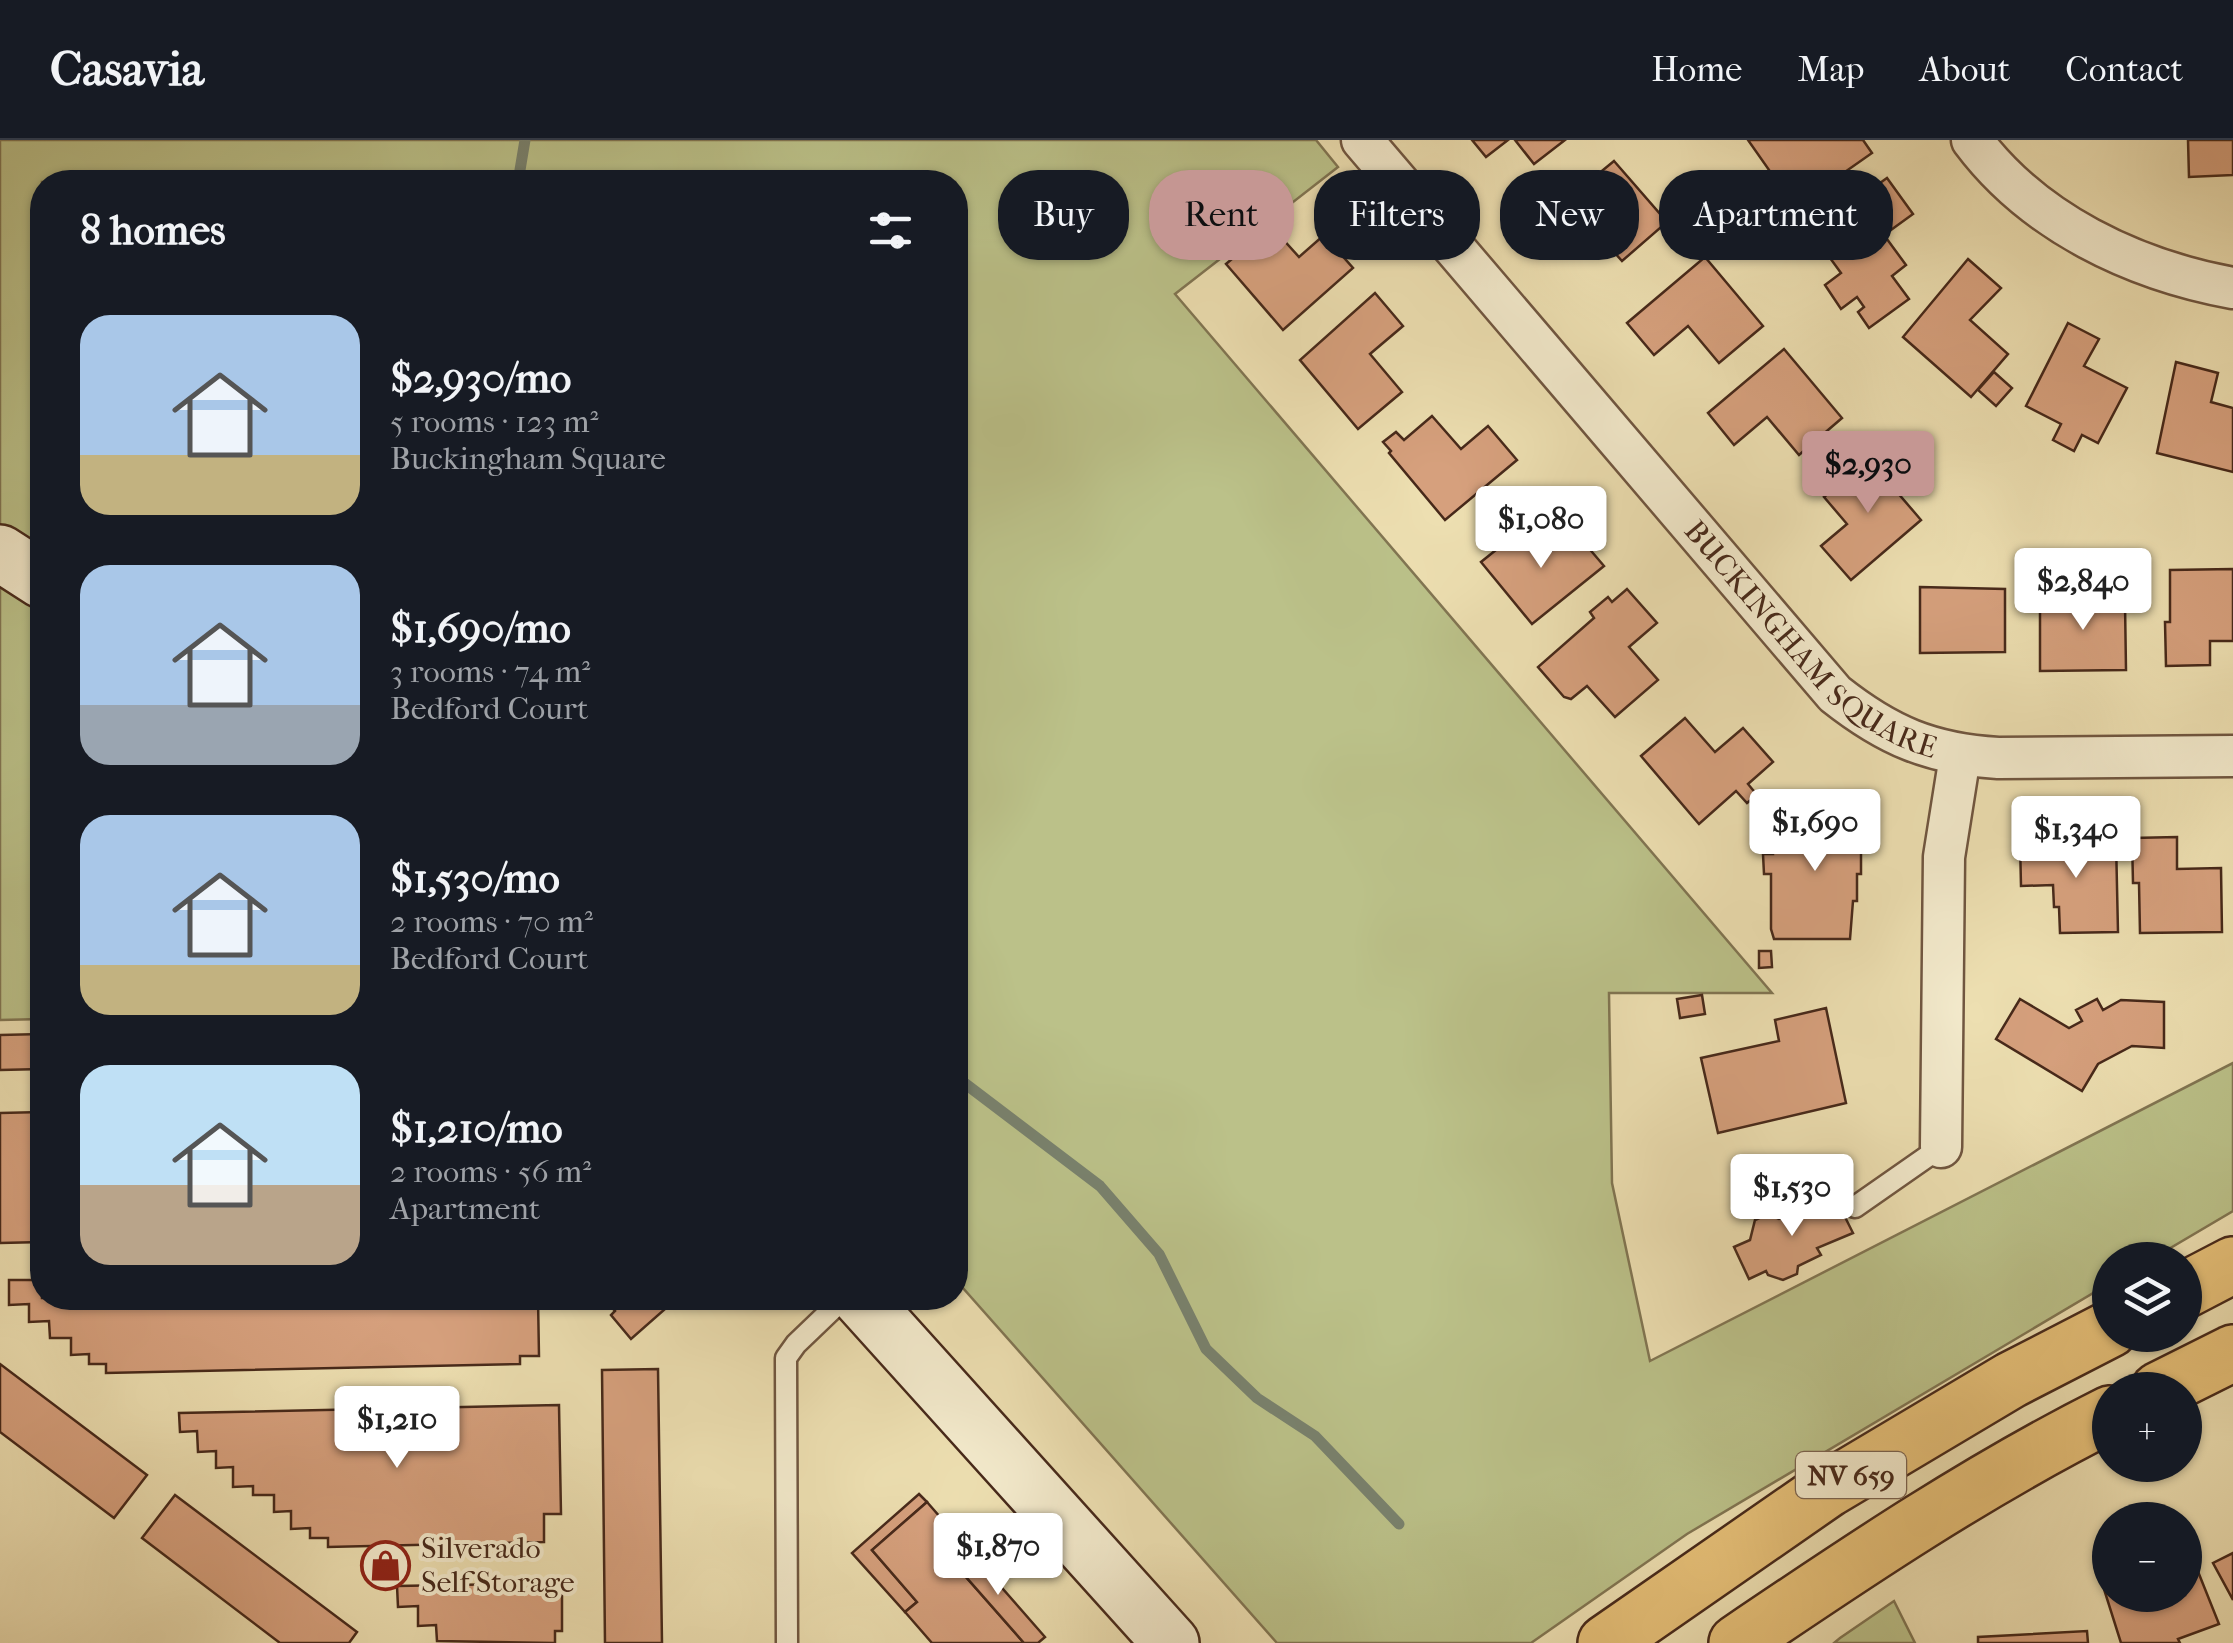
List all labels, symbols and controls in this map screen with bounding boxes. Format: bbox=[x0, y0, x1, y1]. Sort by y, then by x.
text: Casavia bbox=[50, 41, 204, 97]
text: Home bbox=[1651, 49, 1742, 90]
text: Map bbox=[1797, 49, 1865, 90]
text: About bbox=[1920, 49, 2010, 90]
text: Contact bbox=[2065, 49, 2183, 90]
chip: Buy bbox=[998, 170, 1129, 260]
chip: Rent bbox=[1149, 170, 1294, 260]
chip: Filters bbox=[1314, 170, 1480, 260]
chip: New bbox=[1500, 170, 1639, 260]
chip: Apartment bbox=[1659, 170, 1893, 260]
icon: filters bbox=[863, 203, 918, 258]
text: 8 homes bbox=[80, 206, 226, 255]
text: $2,930/mo bbox=[390, 354, 571, 403]
icon: home bbox=[160, 355, 280, 475]
text: 5 rooms · 123 m² bbox=[390, 403, 599, 440]
pin: $2,930 bbox=[1787, 431, 1949, 516]
text: Buckingham Square bbox=[390, 440, 666, 477]
text: $2,930 bbox=[1824, 445, 1912, 482]
pin: $1,080 bbox=[1460, 486, 1622, 571]
text: $1,080 bbox=[1497, 500, 1585, 537]
street label: BUCKINGHAM SQUARE bbox=[1677, 513, 1941, 765]
pin: $2,840 bbox=[2002, 548, 2164, 633]
text: $2,840 bbox=[2036, 562, 2130, 599]
text: $1,690/mo bbox=[390, 604, 571, 653]
icon: home bbox=[160, 605, 280, 725]
text: 3 rooms · 74 m² bbox=[390, 653, 590, 690]
text: Bedford Court bbox=[390, 690, 588, 727]
pin: $1,690 bbox=[1734, 789, 1896, 874]
pin: $1,340 bbox=[1995, 796, 2157, 881]
text: $1,690 bbox=[1771, 803, 1859, 840]
text: $1,340 bbox=[2033, 810, 2119, 847]
text: $1,530/mo bbox=[390, 854, 560, 903]
icon: home bbox=[160, 855, 280, 975]
text: 2 rooms · 70 m² bbox=[390, 903, 593, 940]
text: Bedford Court bbox=[390, 940, 588, 977]
text: $1,210/mo bbox=[390, 1104, 563, 1153]
icon: home bbox=[160, 1105, 280, 1225]
text: 2 rooms · 56 m² bbox=[390, 1153, 591, 1190]
pin: $1,530 bbox=[1711, 1154, 1873, 1239]
text: $1,530 bbox=[1753, 1168, 1831, 1205]
text: Apartment bbox=[390, 1190, 540, 1227]
map controls bbox=[2092, 1242, 2202, 1612]
button: layers bbox=[2092, 1242, 2202, 1352]
button: + bbox=[2092, 1372, 2202, 1482]
pin: $1,210 bbox=[316, 1386, 478, 1471]
text: $1,210 bbox=[357, 1400, 438, 1437]
road number: NV 659 bbox=[1796, 1452, 1906, 1498]
button: − bbox=[2092, 1502, 2202, 1612]
pin: $1,870 bbox=[917, 1513, 1079, 1598]
text: $1,870 bbox=[956, 1527, 1040, 1564]
place label: Silverado Self Storage bbox=[421, 1531, 575, 1600]
shop icon: Silverado Self Storage bbox=[360, 1539, 412, 1591]

